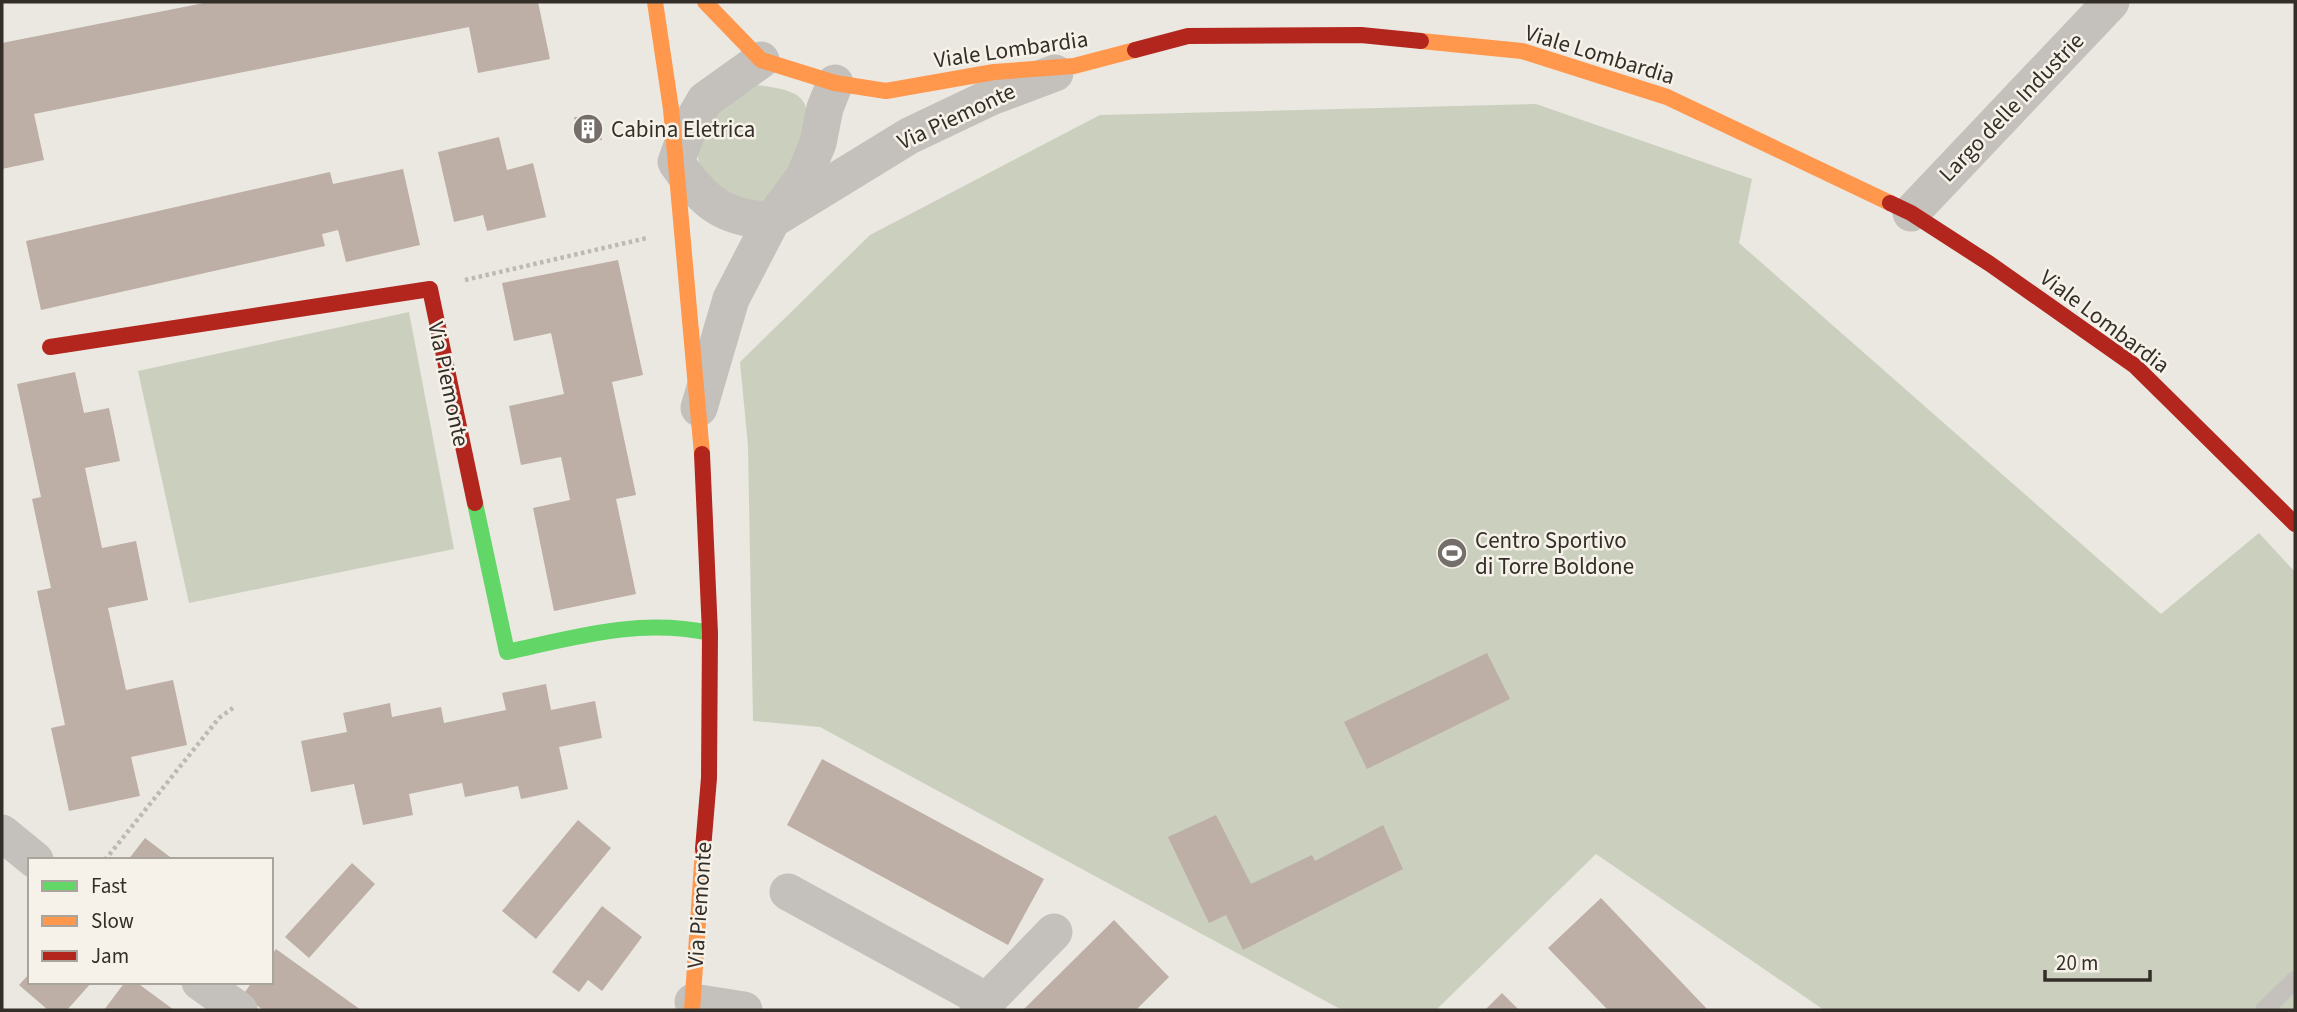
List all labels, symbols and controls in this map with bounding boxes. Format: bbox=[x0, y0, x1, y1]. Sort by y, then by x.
street label: Viale Lombardia bbox=[1521, 16, 1679, 93]
street label: Viale Lombardia bbox=[932, 22, 1090, 77]
street label: Largo delle Industrie bbox=[1931, 25, 2092, 190]
street label: Via Piemonte bbox=[892, 75, 1021, 158]
building icon: Cabina Eletrica bbox=[571, 112, 605, 146]
place label: Cabina Eletrica bbox=[611, 113, 755, 146]
street label: Viale Lombardia bbox=[2033, 262, 2177, 381]
street label: Via Piemonte bbox=[419, 319, 478, 450]
place label: Centro Sportivo di Torre Boldone bbox=[1475, 524, 1634, 583]
sports icon: Centro Sportivo di Torre Boldone bbox=[1435, 536, 1469, 570]
street label: Via Piemonte bbox=[679, 841, 720, 969]
legend bbox=[28, 858, 273, 984]
text: Fast bbox=[91, 871, 127, 901]
text: Slow bbox=[91, 906, 134, 936]
scale bar bbox=[2045, 939, 2150, 983]
text: Jam bbox=[91, 941, 129, 971]
text: 20 m bbox=[2056, 948, 2098, 978]

